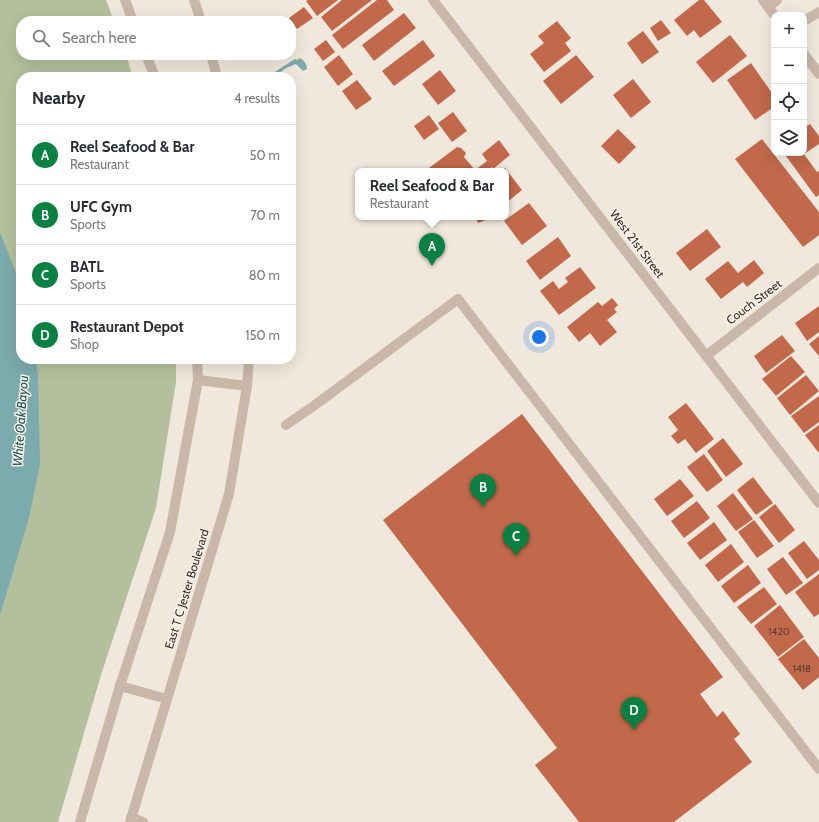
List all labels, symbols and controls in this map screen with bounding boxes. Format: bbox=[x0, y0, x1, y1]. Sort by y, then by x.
map controls bbox=[771, 12, 807, 156]
button: + bbox=[771, 12, 807, 48]
search box bbox=[16, 16, 296, 60]
icon: search bbox=[30, 27, 52, 49]
text: Search here bbox=[62, 29, 137, 47]
button: − bbox=[771, 48, 807, 84]
button: locate bbox=[771, 84, 807, 120]
text: Nearby bbox=[32, 88, 85, 108]
text: 4 results bbox=[234, 90, 280, 106]
button: layers bbox=[771, 120, 807, 156]
text: Reel Seafood & Bar bbox=[70, 138, 194, 156]
text: A bbox=[41, 147, 49, 163]
text: 50 m bbox=[250, 147, 280, 163]
text: Restaurant bbox=[70, 156, 129, 172]
popup bbox=[355, 168, 509, 220]
text: Reel Seafood & Bar bbox=[370, 177, 494, 195]
text: Restaurant bbox=[370, 195, 429, 211]
text: UFC Gym bbox=[70, 198, 132, 216]
text: B bbox=[41, 207, 49, 223]
text: 70 m bbox=[250, 207, 280, 223]
street label: West 21st Street bbox=[607, 207, 668, 281]
text: Sports bbox=[70, 216, 106, 232]
pin: A bbox=[419, 233, 445, 266]
text: BATL bbox=[70, 258, 104, 276]
text: C bbox=[41, 267, 49, 283]
text: 80 m bbox=[249, 267, 280, 283]
text: Sports bbox=[70, 276, 106, 292]
street label: Couch Street bbox=[723, 276, 784, 327]
text: Restaurant Depot bbox=[70, 318, 184, 336]
text: D bbox=[40, 327, 50, 343]
text: 150 m bbox=[245, 327, 280, 343]
your location bbox=[529, 327, 549, 347]
text: Shop bbox=[70, 336, 99, 352]
water label: White Oak Bayou bbox=[9, 374, 31, 467]
pin: B bbox=[470, 474, 496, 507]
pin: C bbox=[503, 523, 529, 556]
street label: East T C Jester Boulevard bbox=[161, 527, 212, 651]
house number: 1420 bbox=[768, 625, 790, 638]
house number: 1418 bbox=[793, 662, 811, 675]
pin: D bbox=[621, 697, 647, 730]

